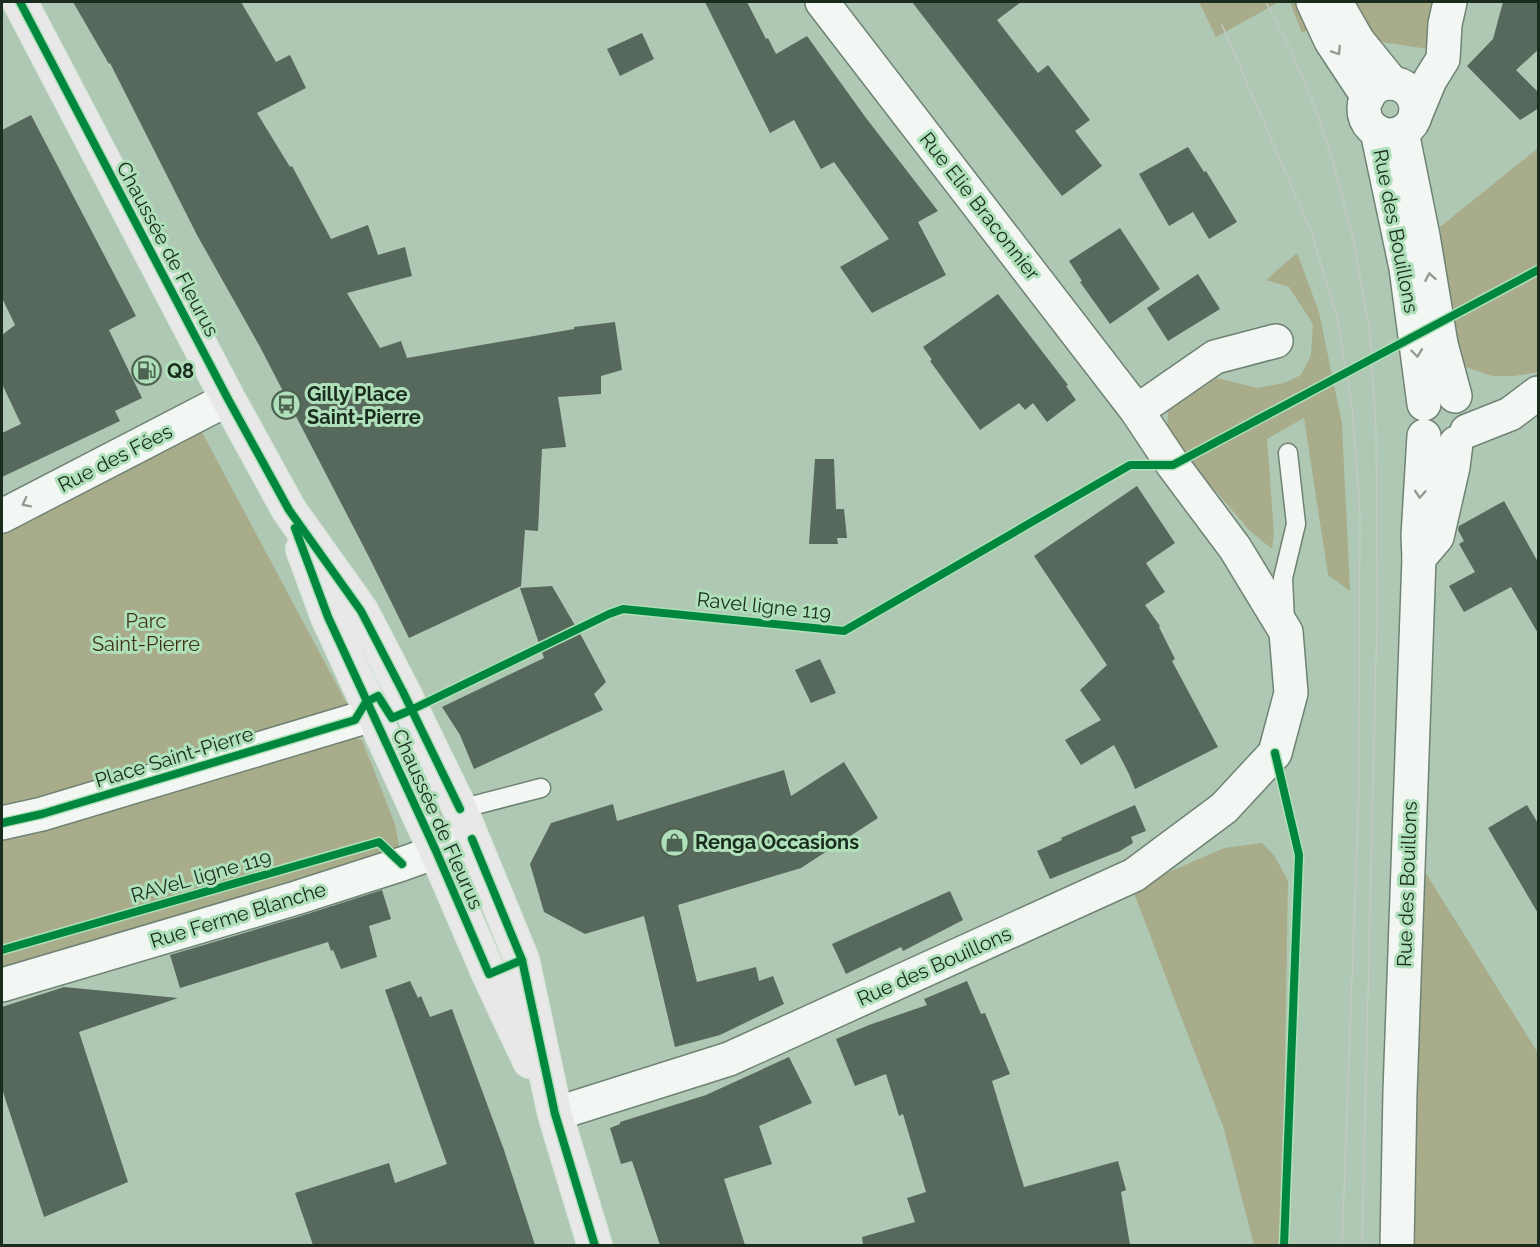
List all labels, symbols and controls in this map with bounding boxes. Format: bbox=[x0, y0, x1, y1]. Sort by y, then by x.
one-way arrow bbox=[1330, 45, 1342, 55]
street label: Rue Elie Braconnier bbox=[915, 127, 1045, 285]
street label: Rue des Bouillons bbox=[1368, 147, 1424, 315]
street label: Chaussée de Fleurus bbox=[112, 157, 224, 341]
one-way arrow bbox=[1424, 273, 1437, 283]
one-way arrow bbox=[1411, 349, 1423, 358]
fuel station icon: Q8 bbox=[130, 355, 162, 387]
place label: Q8 bbox=[167, 359, 194, 383]
place label: Gilly Place Saint-Pierre bbox=[307, 382, 421, 429]
bus stop icon: Gilly Place Saint-Pierre bbox=[270, 389, 302, 421]
street label: Rue des Fées bbox=[54, 419, 176, 497]
one-way arrow bbox=[1414, 490, 1427, 499]
one-way arrow bbox=[22, 496, 33, 507]
street label: Ravel ligne 119 bbox=[696, 587, 832, 625]
park label: Parc Saint-Pierre bbox=[92, 609, 200, 656]
street label: Place Saint-Pierre bbox=[92, 721, 256, 793]
street label: Chaussée de Fleurus bbox=[387, 725, 489, 913]
street label: Rue des Bouillons bbox=[1392, 801, 1422, 967]
shop icon: Renga Occasions bbox=[658, 826, 690, 858]
place label: Renga Occasions bbox=[695, 830, 859, 854]
street label: RAVeL ligne 119 bbox=[128, 844, 274, 908]
street label: Rue Ferme Blanche bbox=[147, 877, 329, 953]
street label: Rue des Bouillons bbox=[853, 921, 1015, 1011]

